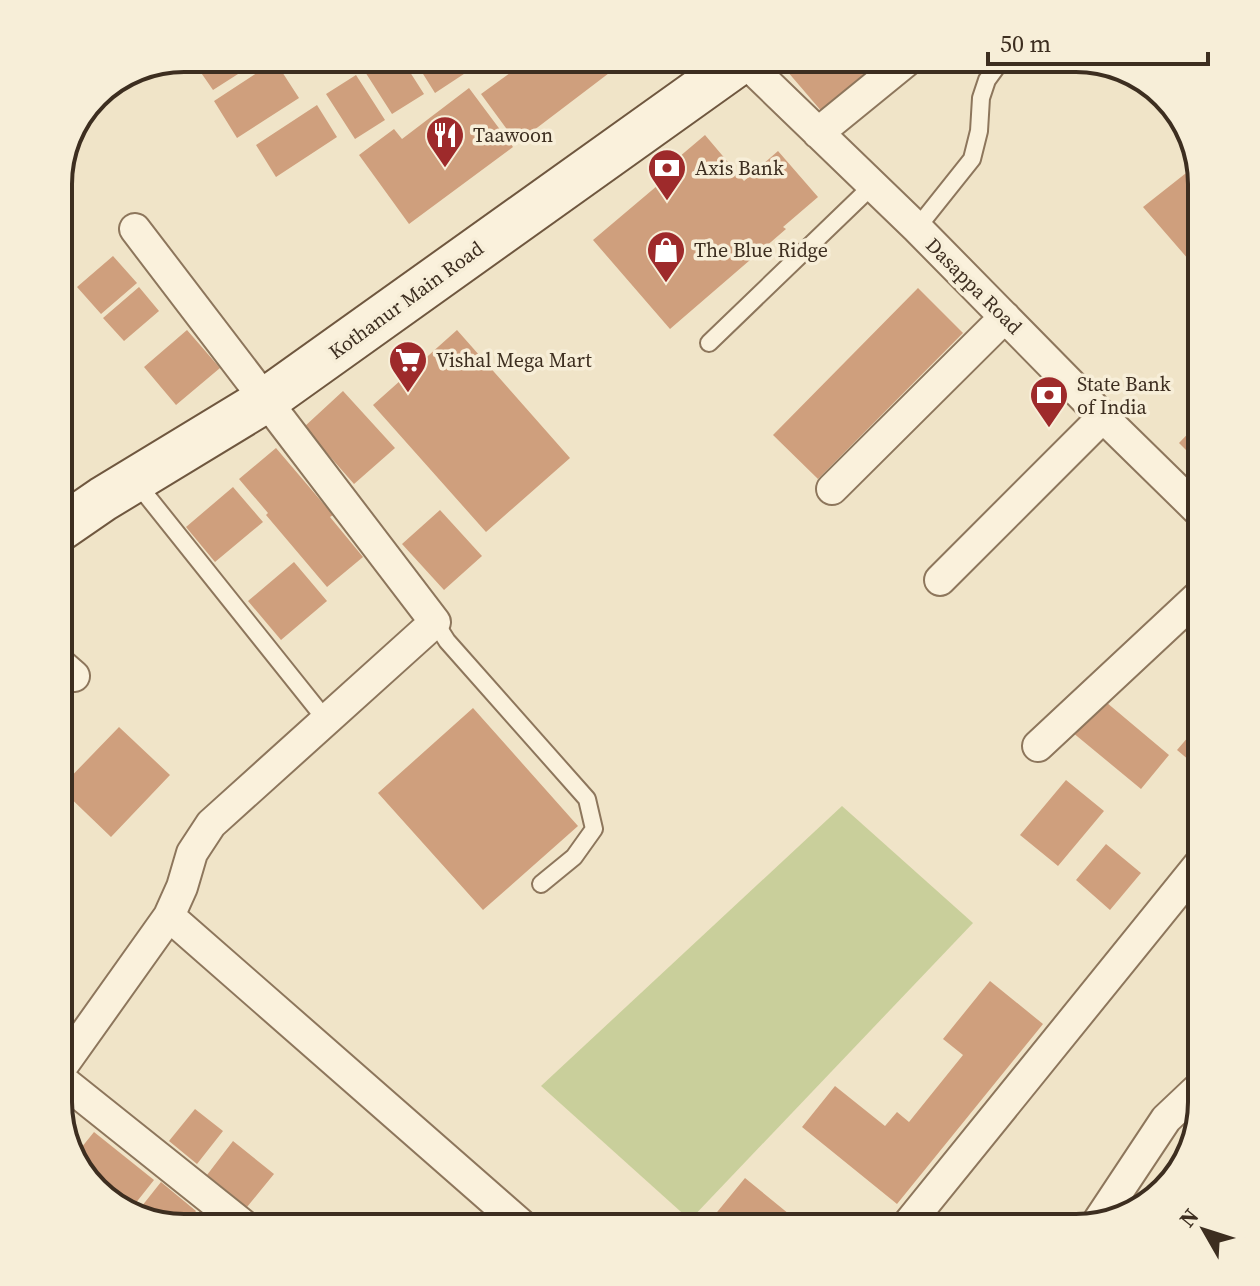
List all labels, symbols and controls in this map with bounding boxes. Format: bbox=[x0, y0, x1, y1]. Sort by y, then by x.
scale bar bbox=[988, 16, 1208, 66]
text: 50 m bbox=[1000, 27, 1051, 60]
restaurant icon: Taawoon bbox=[424, 114, 466, 169]
place label: Taawoon bbox=[473, 121, 553, 149]
bank icon: Axis Bank bbox=[646, 147, 688, 202]
place label: Axis Bank bbox=[695, 154, 784, 182]
shop icon: The Blue Ridge bbox=[645, 229, 687, 284]
street label: Dasappa Road bbox=[920, 232, 1029, 341]
street label: Kothanur Main Road bbox=[323, 234, 490, 366]
place label: The Blue Ridge bbox=[694, 236, 828, 264]
supermarket icon: Vishal Mega Mart bbox=[387, 339, 429, 394]
place label: Vishal Mega Mart bbox=[436, 346, 592, 374]
place label: State Bank of India bbox=[1077, 370, 1171, 421]
bank icon: State Bank of India bbox=[1028, 374, 1070, 429]
north arrow bbox=[1164, 1190, 1244, 1270]
text: N bbox=[1172, 1202, 1205, 1233]

